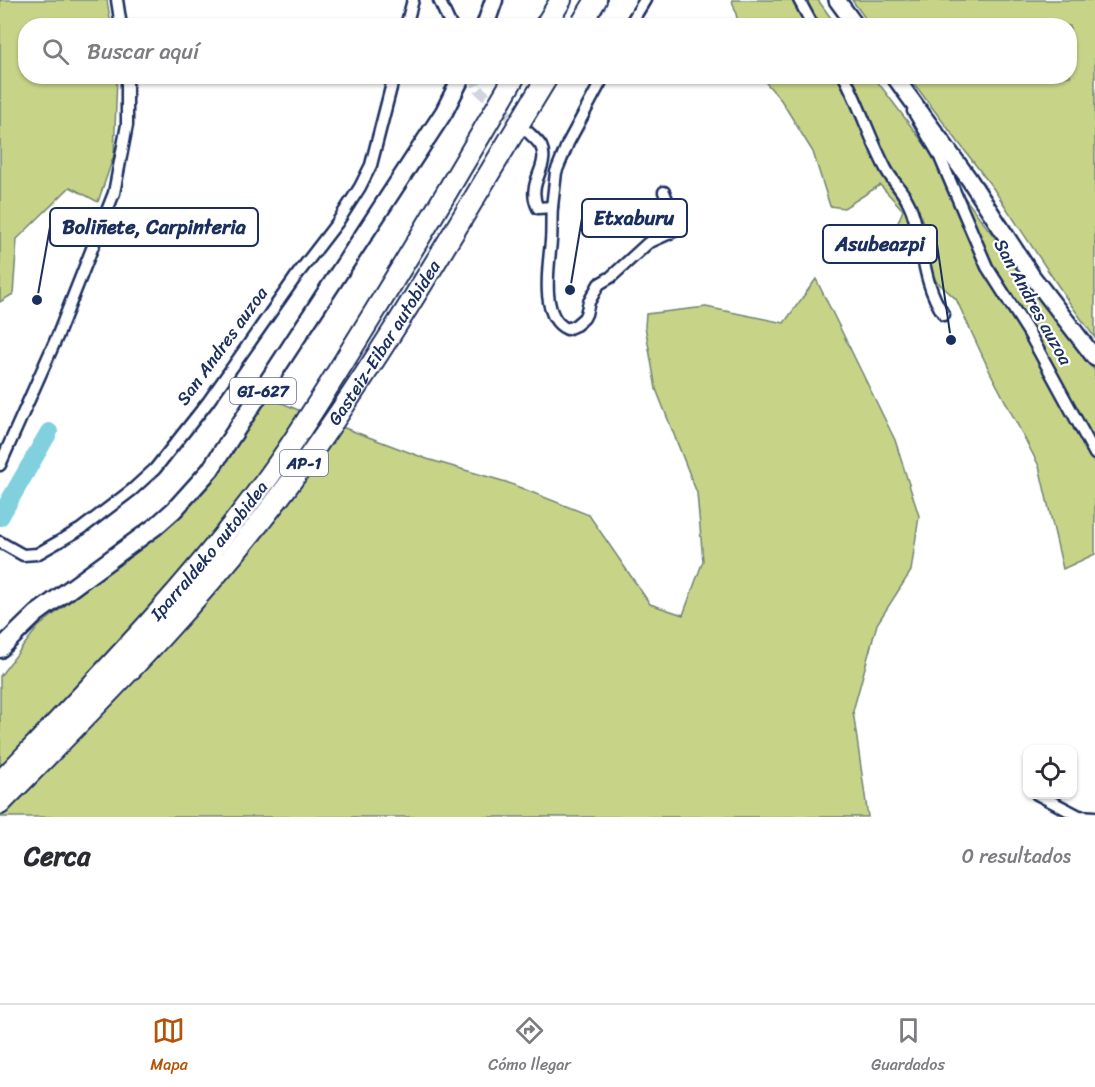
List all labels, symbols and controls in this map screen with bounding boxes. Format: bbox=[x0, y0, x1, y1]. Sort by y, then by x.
search box bbox=[18, 18, 1077, 84]
text: Buscar aquí bbox=[87, 32, 199, 71]
icon: search bbox=[39, 35, 72, 68]
callout: Etxaburu bbox=[582, 199, 687, 237]
text: Etxaburu bbox=[594, 201, 674, 236]
callout: Boliñete, Carpinteria bbox=[50, 208, 258, 246]
text: Boliñete, Carpinteria bbox=[62, 210, 247, 245]
callout: Asubeazpi bbox=[823, 225, 937, 263]
text: Asubeazpi bbox=[834, 227, 926, 262]
street label: San Andres auzoa bbox=[985, 233, 1082, 372]
street label: Gasteiz-Eibar autobidea bbox=[319, 253, 450, 432]
street label: San Andres auzoa bbox=[168, 279, 277, 412]
road number: GI-627 bbox=[230, 378, 296, 404]
road number: AP-1 bbox=[280, 450, 328, 476]
street label: Iparraldeko autobidea bbox=[141, 474, 277, 629]
map controls bbox=[1023, 745, 1077, 799]
button: locate bbox=[1023, 745, 1077, 799]
text: Cerca bbox=[24, 833, 90, 879]
text: 0 resultados bbox=[961, 839, 1071, 874]
tab: Mapa bbox=[150, 1014, 188, 1079]
tab: Cómo llegar bbox=[488, 1014, 571, 1079]
tab: Guardados bbox=[871, 1014, 945, 1079]

